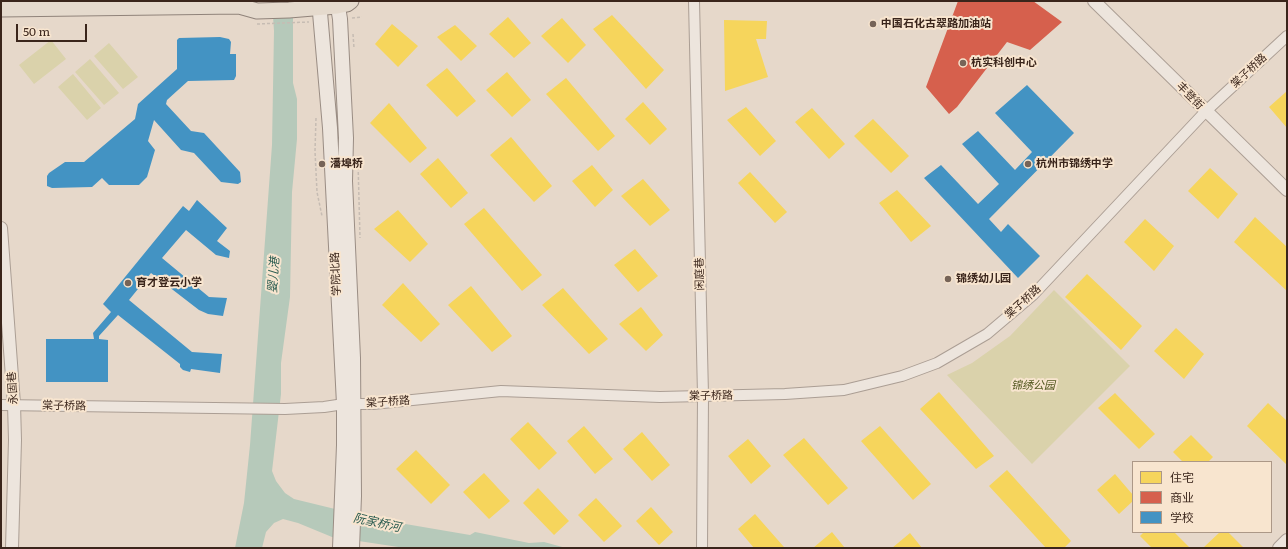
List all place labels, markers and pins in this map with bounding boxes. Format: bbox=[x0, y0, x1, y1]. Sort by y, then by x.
place label: 中国石化古翠路加油站 bbox=[881, 17, 991, 31]
marker: 中国石化古翠路加油站 bbox=[868, 19, 878, 29]
place label: 杭实科创中心 bbox=[971, 56, 1037, 70]
marker: 杭实科创中心 bbox=[958, 58, 968, 68]
place label: 潘埠桥 bbox=[330, 157, 363, 171]
place label: 杭州市锦绣中学 bbox=[1036, 157, 1113, 171]
marker: 潘埠桥 bbox=[317, 159, 327, 169]
marker: 杭州市锦绣中学 bbox=[1023, 159, 1033, 169]
place label: 锦绣幼儿园 bbox=[956, 272, 1011, 286]
marker: 锦绣幼儿园 bbox=[943, 274, 953, 284]
place label: 育才登云小学 bbox=[136, 276, 202, 290]
marker: 育才登云小学 bbox=[123, 278, 133, 288]

